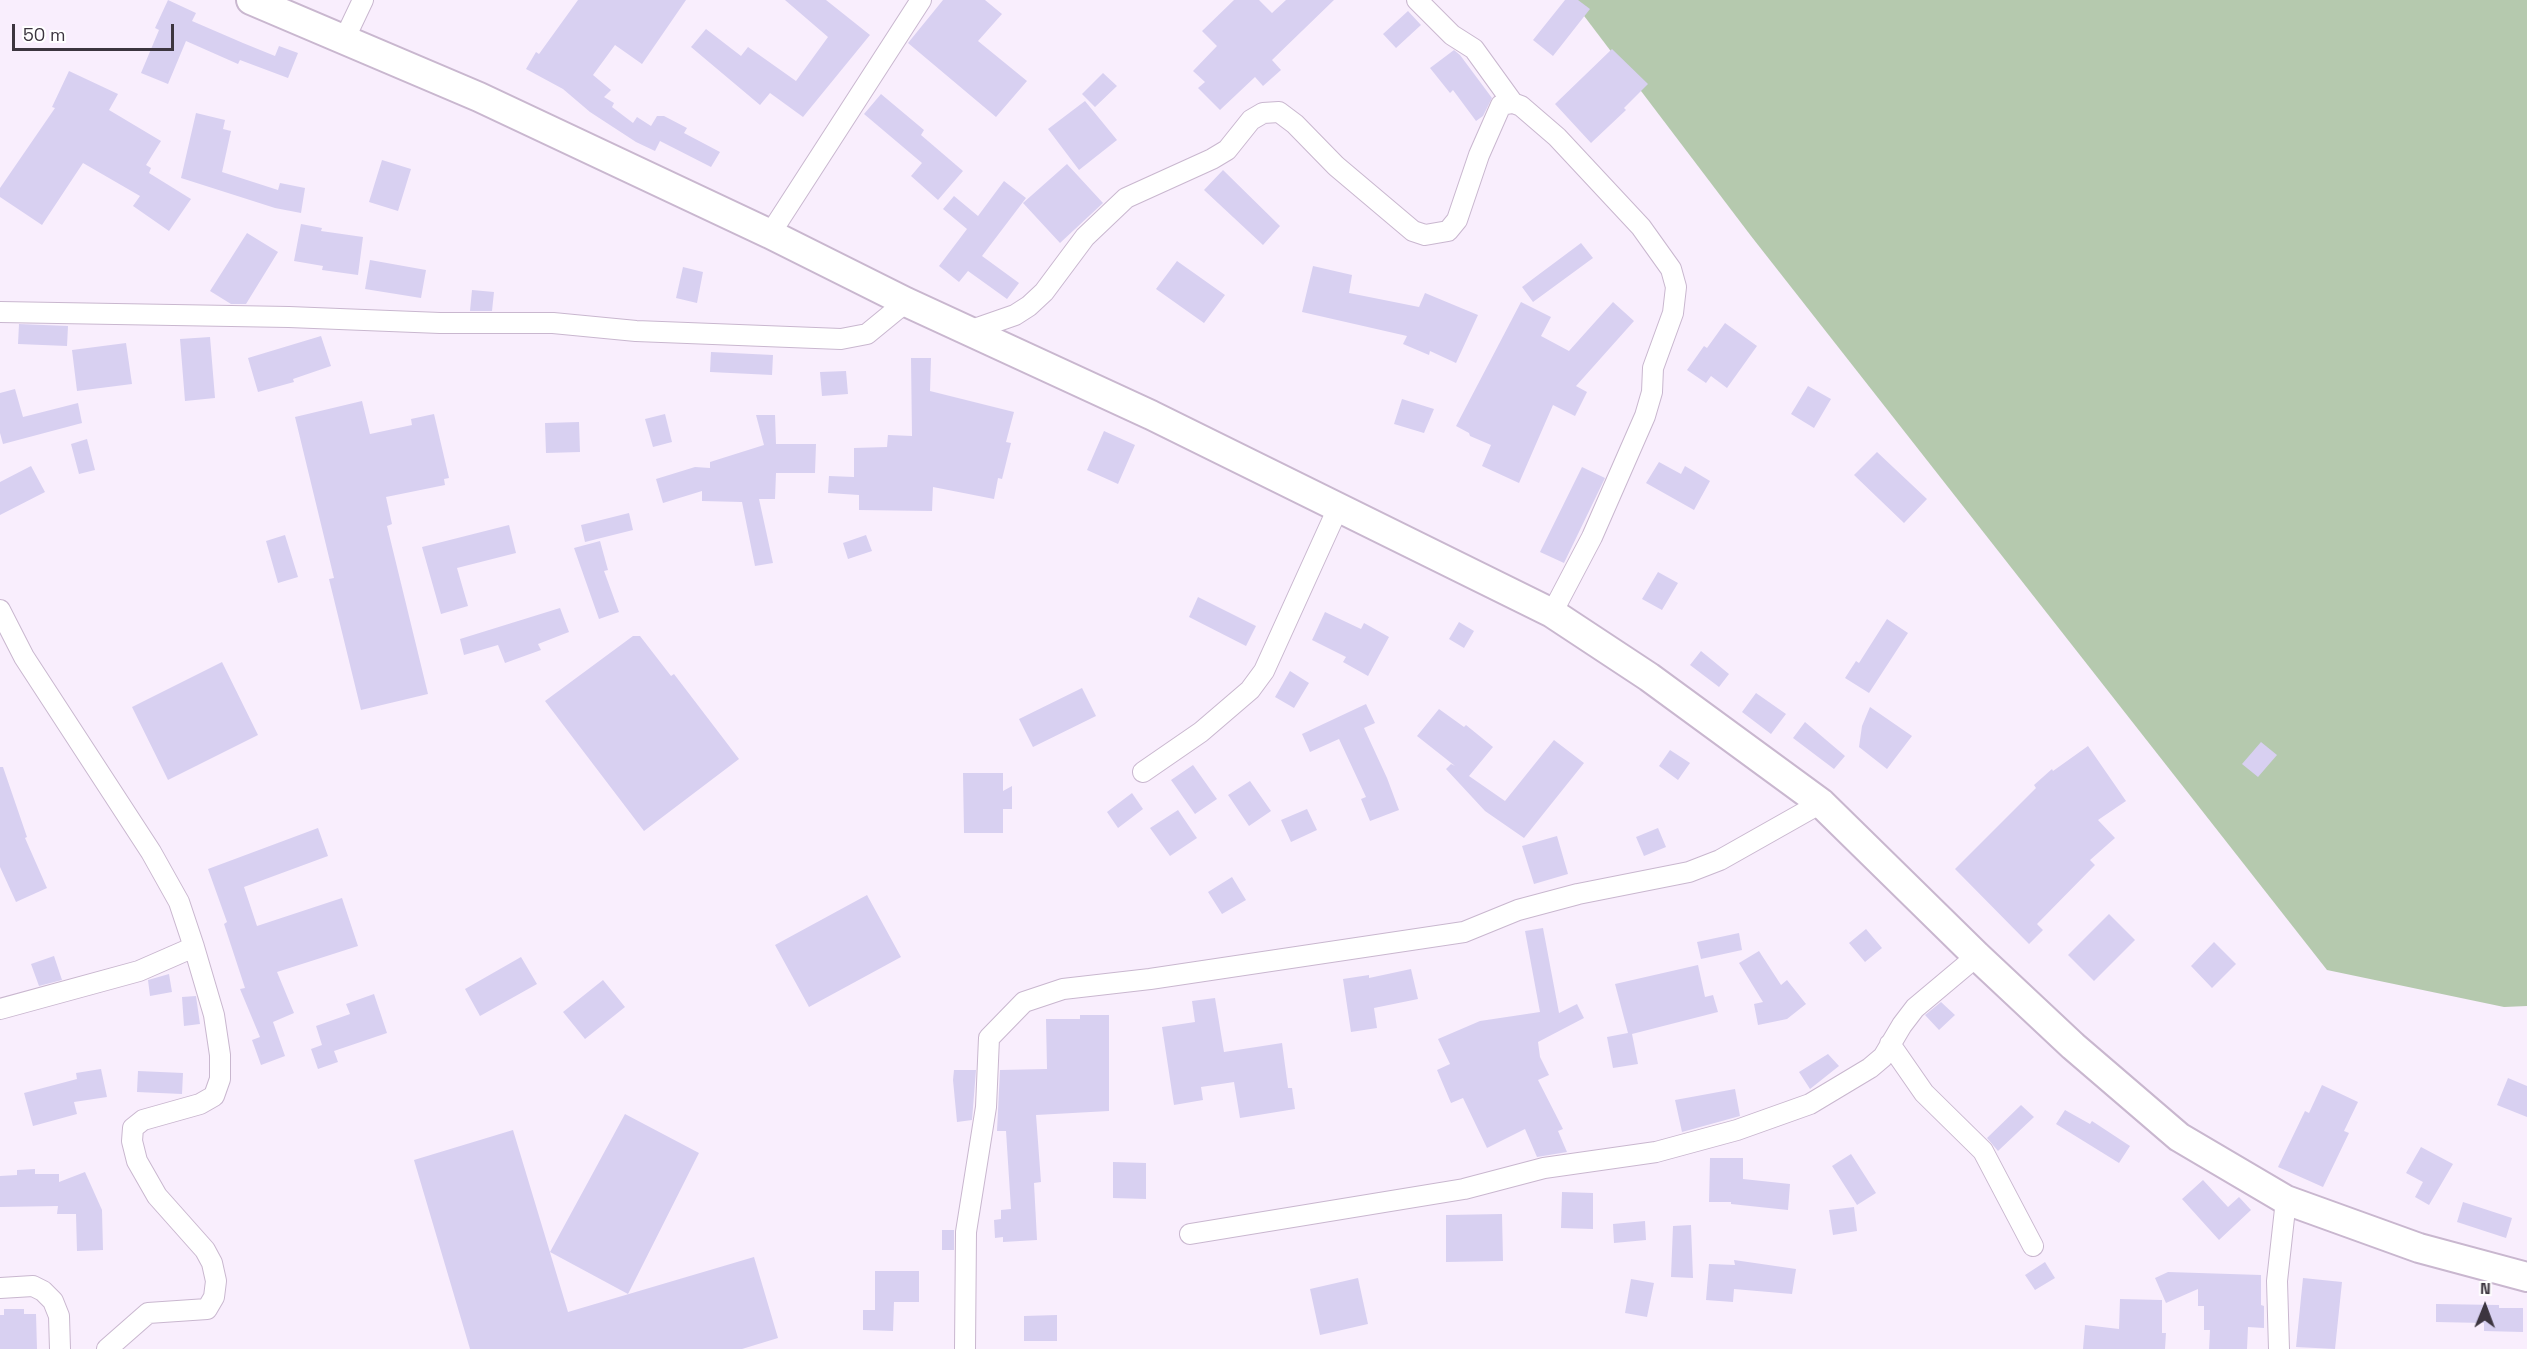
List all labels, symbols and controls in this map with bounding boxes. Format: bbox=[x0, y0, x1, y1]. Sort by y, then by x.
scale bar bbox=[15, 12, 177, 50]
text: 50 m bbox=[23, 23, 65, 46]
north arrow bbox=[2455, 1277, 2515, 1337]
text: N bbox=[2480, 1278, 2491, 1299]

